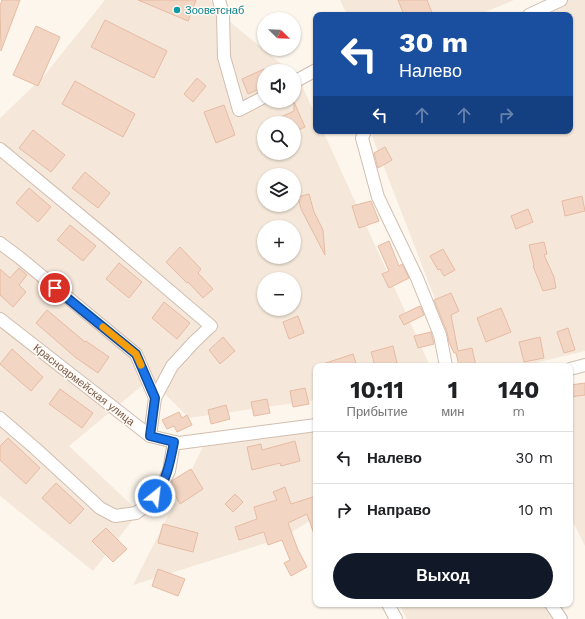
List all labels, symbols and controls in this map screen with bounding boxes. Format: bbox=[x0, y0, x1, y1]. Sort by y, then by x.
place label: Зооветснаб bbox=[185, 4, 244, 17]
marker: Зооветснаб bbox=[172, 5, 182, 15]
north arrow bbox=[257, 12, 301, 56]
map controls bbox=[257, 12, 301, 316]
text: 30 m bbox=[399, 26, 468, 59]
icon: left bbox=[333, 28, 385, 80]
text: Налево bbox=[399, 60, 462, 81]
button: sound bbox=[257, 64, 301, 108]
icon: left bbox=[369, 104, 391, 126]
icon: ahead bbox=[411, 104, 433, 126]
icon: ahead bbox=[453, 104, 475, 126]
icon: right bbox=[495, 104, 517, 126]
button: search bbox=[257, 116, 301, 160]
button: layers bbox=[257, 168, 301, 212]
button: + bbox=[257, 220, 301, 264]
pin bbox=[38, 271, 72, 305]
button: − bbox=[257, 272, 301, 316]
icon: arrive bbox=[44, 277, 66, 299]
street label: Красноармейская улица bbox=[31, 341, 138, 429]
text: 10:11 bbox=[350, 376, 404, 404]
text: 1 bbox=[448, 376, 458, 404]
text: 140 bbox=[498, 376, 539, 404]
text: Прибытие bbox=[347, 404, 408, 419]
text: мин bbox=[441, 404, 465, 419]
text: m bbox=[513, 404, 525, 419]
icon: left bbox=[333, 447, 355, 469]
text: Налево bbox=[367, 449, 422, 467]
text: 30 m bbox=[516, 449, 553, 467]
position arrow bbox=[134, 475, 176, 517]
icon: right bbox=[333, 499, 355, 521]
text: Направо bbox=[367, 501, 431, 519]
text: 10 m bbox=[518, 501, 553, 519]
button: Выход bbox=[333, 553, 553, 599]

